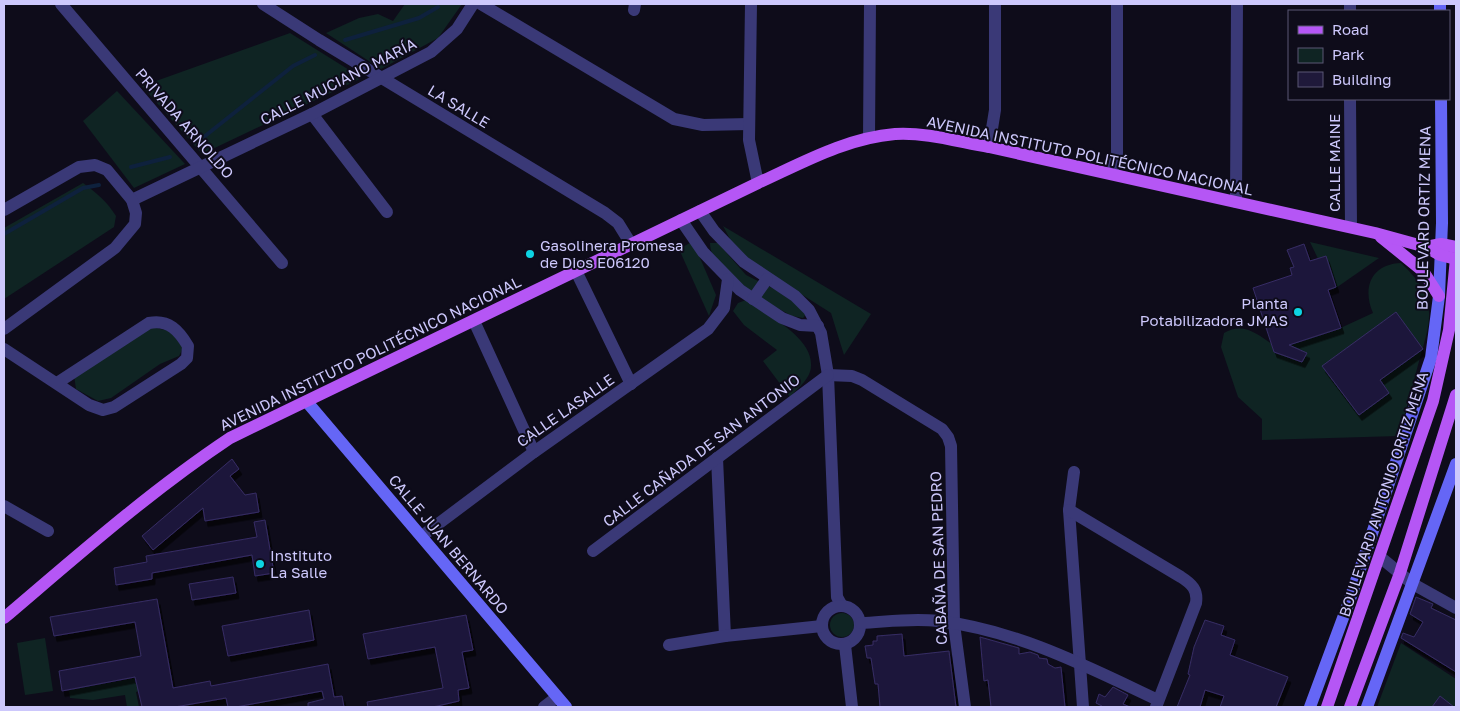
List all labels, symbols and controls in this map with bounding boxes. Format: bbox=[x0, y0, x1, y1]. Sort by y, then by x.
legend bbox=[1288, 10, 1450, 100]
text: Road bbox=[1332, 20, 1369, 38]
street label: CALLE MUCIANO MARÍA bbox=[257, 34, 419, 128]
text: Park bbox=[1332, 45, 1365, 63]
street label: PRIVADA ARNOLDO bbox=[132, 64, 238, 182]
text: Building bbox=[1332, 70, 1392, 88]
street label: LA SALLE bbox=[425, 81, 493, 131]
street label: AVENIDA INSTITUTO POLITÉCNICO NACIONAL bbox=[925, 112, 1255, 198]
street label: CALLE MAINE bbox=[1325, 114, 1343, 212]
street label: BOULEVARD ORTIZ MENA bbox=[1412, 126, 1434, 310]
place label: Gasolinera Promesa de Dios E06120 bbox=[540, 236, 684, 271]
marker: Gasolinera Promesa de Dios E06120 bbox=[524, 248, 536, 260]
street label: AVENIDA INSTITUTO POLITÉCNICO NACIONAL bbox=[217, 272, 524, 434]
place label: Planta Potabilizadora JMAS bbox=[1140, 294, 1288, 329]
marker: Planta Potabilizadora JMAS bbox=[1292, 306, 1304, 318]
street label: BOULEVARD ANTONIO ORTIZ MENA bbox=[1335, 369, 1431, 619]
street label: CALLE LASALLE bbox=[513, 370, 617, 450]
street label: CALLE CAÑADA DE SAN ANTONIO bbox=[599, 370, 803, 530]
street label: CALLE JUAN BERNARDO bbox=[385, 471, 513, 617]
street label: CABAÑA DE SAN PEDRO bbox=[926, 471, 950, 645]
place label: Instituto La Salle bbox=[270, 546, 332, 581]
marker: Instituto La Salle bbox=[254, 558, 266, 570]

